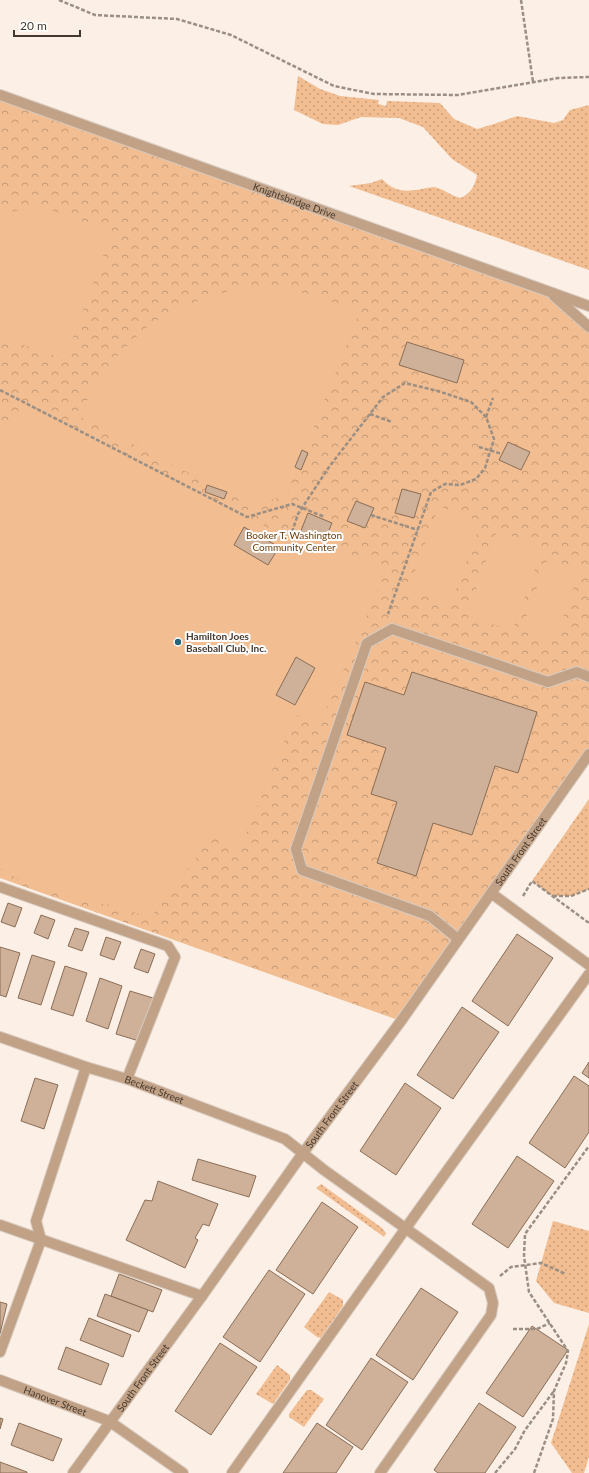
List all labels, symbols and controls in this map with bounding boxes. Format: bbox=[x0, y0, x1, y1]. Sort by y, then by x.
scale bar bbox=[14, 12, 80, 38]
text: 20 m bbox=[20, 18, 47, 33]
street label: Knightsbridge Drive bbox=[251, 180, 338, 221]
park label: Booker T. Washington Community Center bbox=[246, 529, 342, 553]
place label: Hamilton Joes Baseball Club, Inc. bbox=[186, 630, 266, 654]
marker: Hamilton Joes Baseball Club, Inc. bbox=[173, 637, 183, 647]
street label: South Front Street bbox=[492, 815, 549, 888]
street label: Beckett Street bbox=[123, 1073, 186, 1106]
street label: South Front Street bbox=[303, 1078, 361, 1151]
street label: South Front Street bbox=[114, 1341, 171, 1414]
street label: Hanover Street bbox=[22, 1383, 89, 1418]

